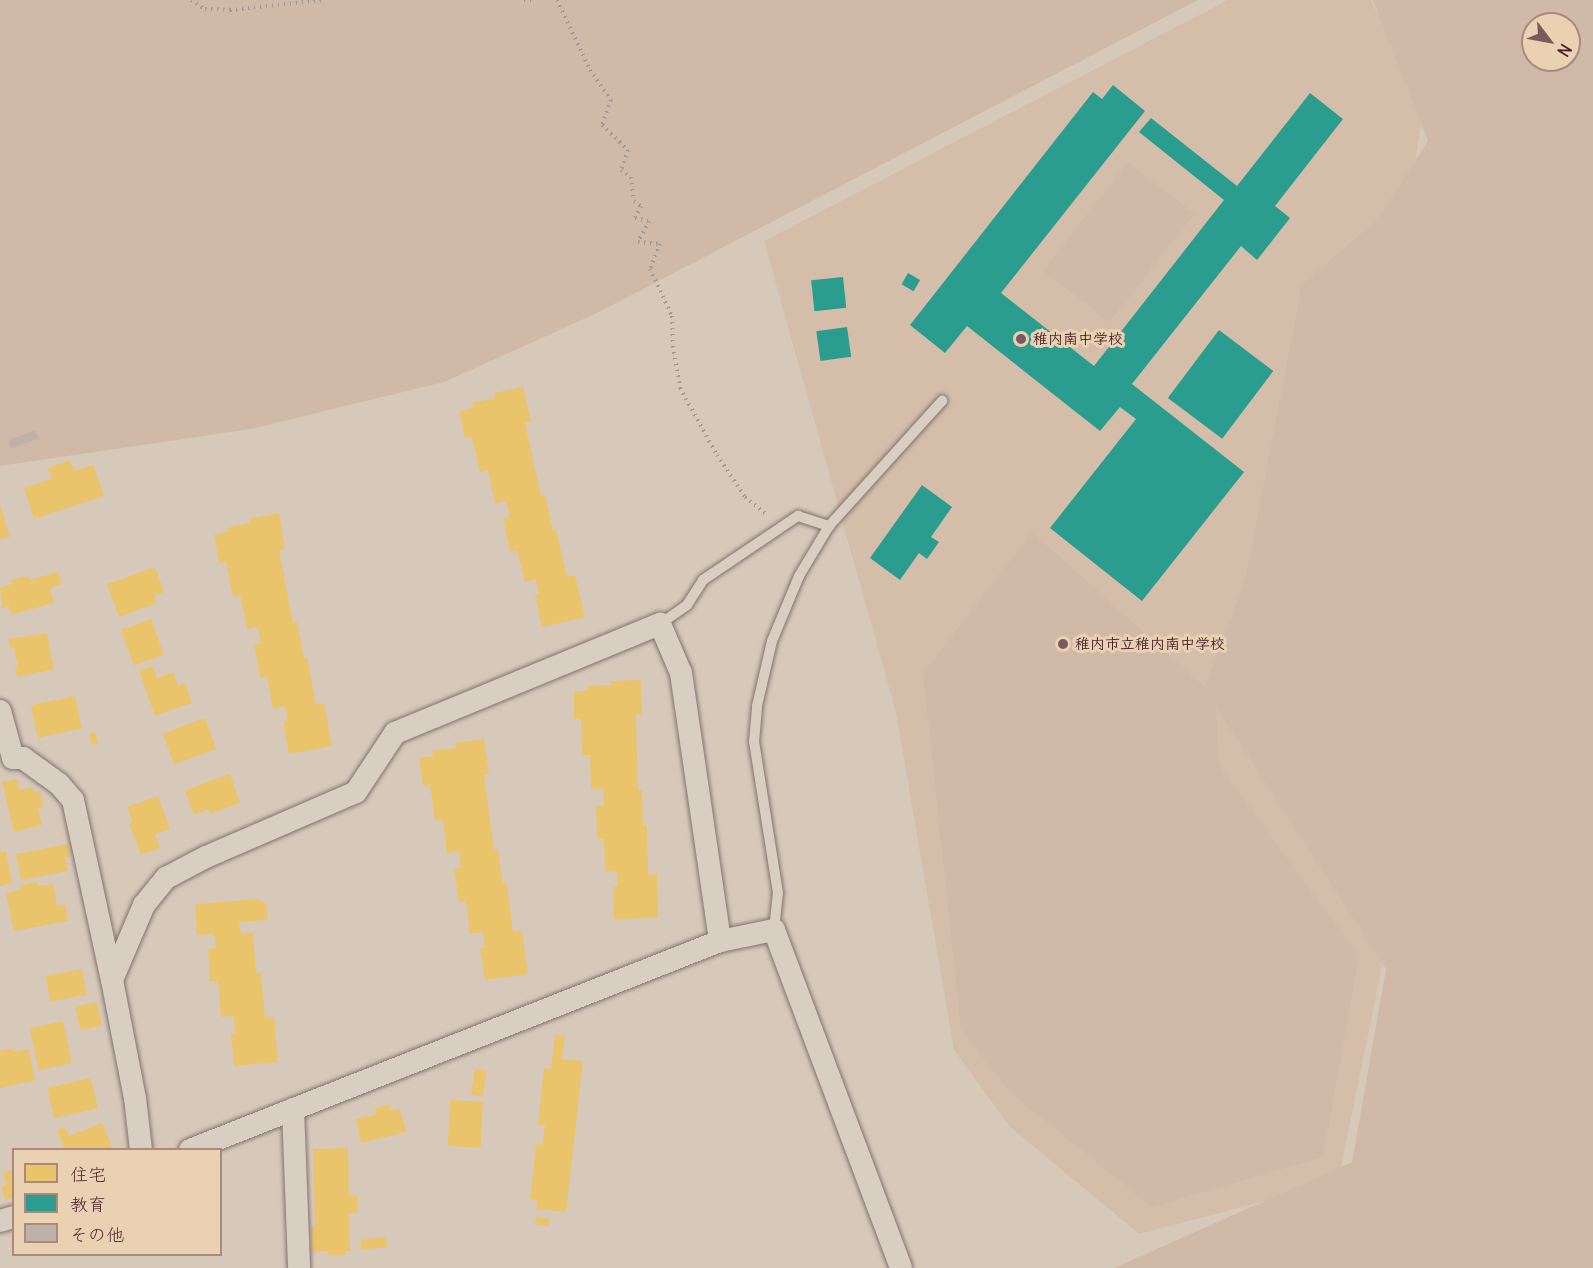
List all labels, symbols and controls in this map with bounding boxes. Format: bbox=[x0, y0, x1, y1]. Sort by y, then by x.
north arrow bbox=[1521, 12, 1581, 72]
text: N bbox=[1553, 40, 1576, 60]
place label: 稚内南中学校 bbox=[1033, 330, 1123, 348]
marker: 稚内南中学校 bbox=[1014, 332, 1028, 346]
place label: 稚内市立稚内南中学校 bbox=[1075, 635, 1225, 653]
marker: 稚内市立稚内南中学校 bbox=[1056, 637, 1070, 651]
legend bbox=[12, 1148, 222, 1256]
text: 住宅 bbox=[70, 1163, 106, 1186]
text: 教育 bbox=[70, 1193, 106, 1216]
text: その他 bbox=[70, 1223, 124, 1246]

